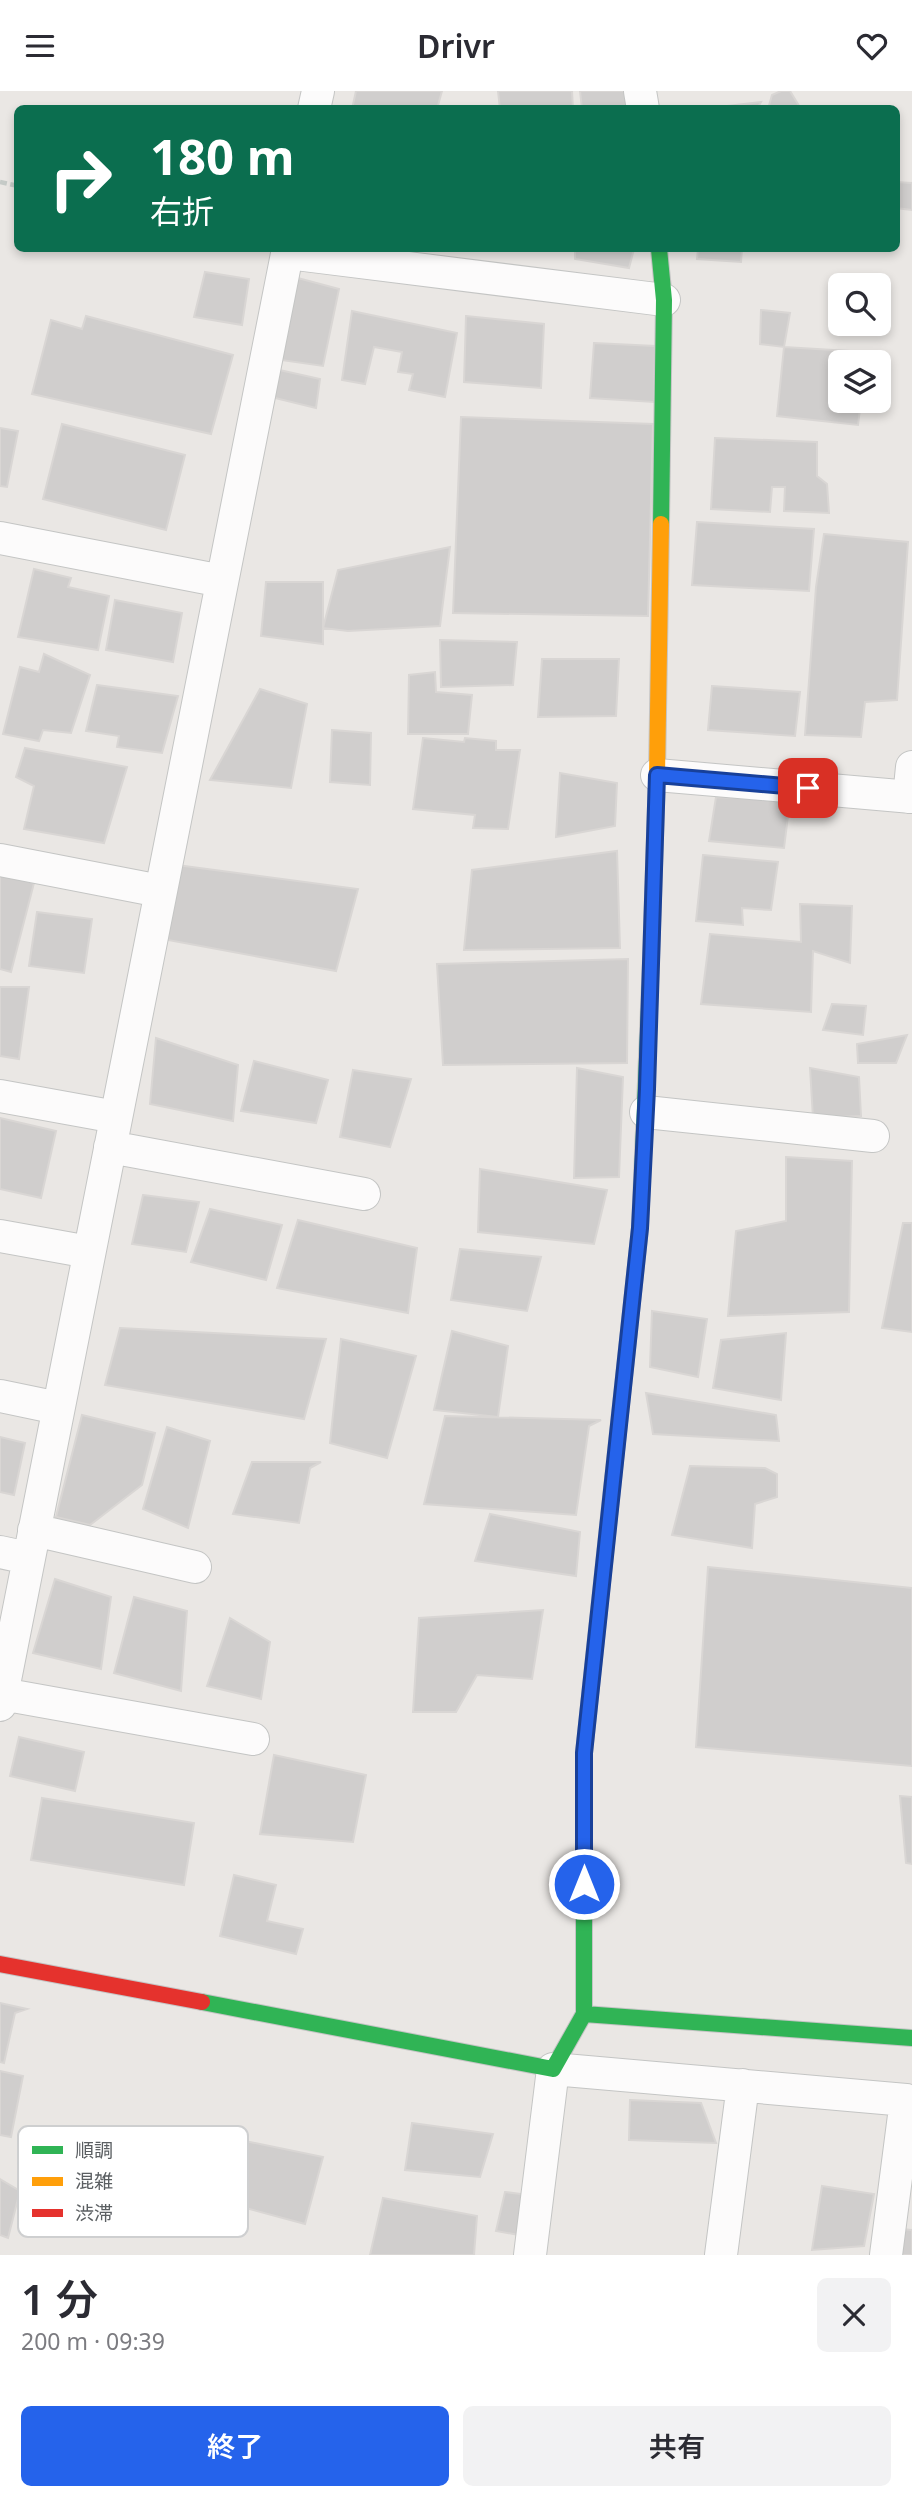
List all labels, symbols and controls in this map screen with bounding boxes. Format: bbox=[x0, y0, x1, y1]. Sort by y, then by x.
text: Drivr bbox=[417, 24, 495, 67]
icon: menu bbox=[21, 27, 59, 65]
icon: heart bbox=[853, 27, 891, 65]
text: 180 m bbox=[150, 123, 295, 189]
icon: right bbox=[35, 133, 126, 224]
text: 右折 bbox=[150, 189, 214, 232]
map controls bbox=[828, 273, 891, 413]
button: search bbox=[828, 273, 891, 336]
button: layers bbox=[828, 350, 891, 413]
pin bbox=[778, 758, 838, 818]
icon: arrive bbox=[789, 769, 827, 807]
position arrow bbox=[547, 1847, 621, 1921]
legend bbox=[18, 2126, 248, 2237]
text: 順調 bbox=[75, 2137, 113, 2163]
text: 混雑 bbox=[75, 2168, 113, 2194]
text: 渋滞 bbox=[75, 2200, 113, 2226]
text: 1 分 bbox=[21, 2270, 98, 2327]
button: close bbox=[817, 2278, 891, 2352]
text: 200 m · 09:39 bbox=[21, 2325, 165, 2357]
button: 終了 bbox=[21, 2406, 449, 2486]
button: 共有 bbox=[463, 2406, 891, 2486]

